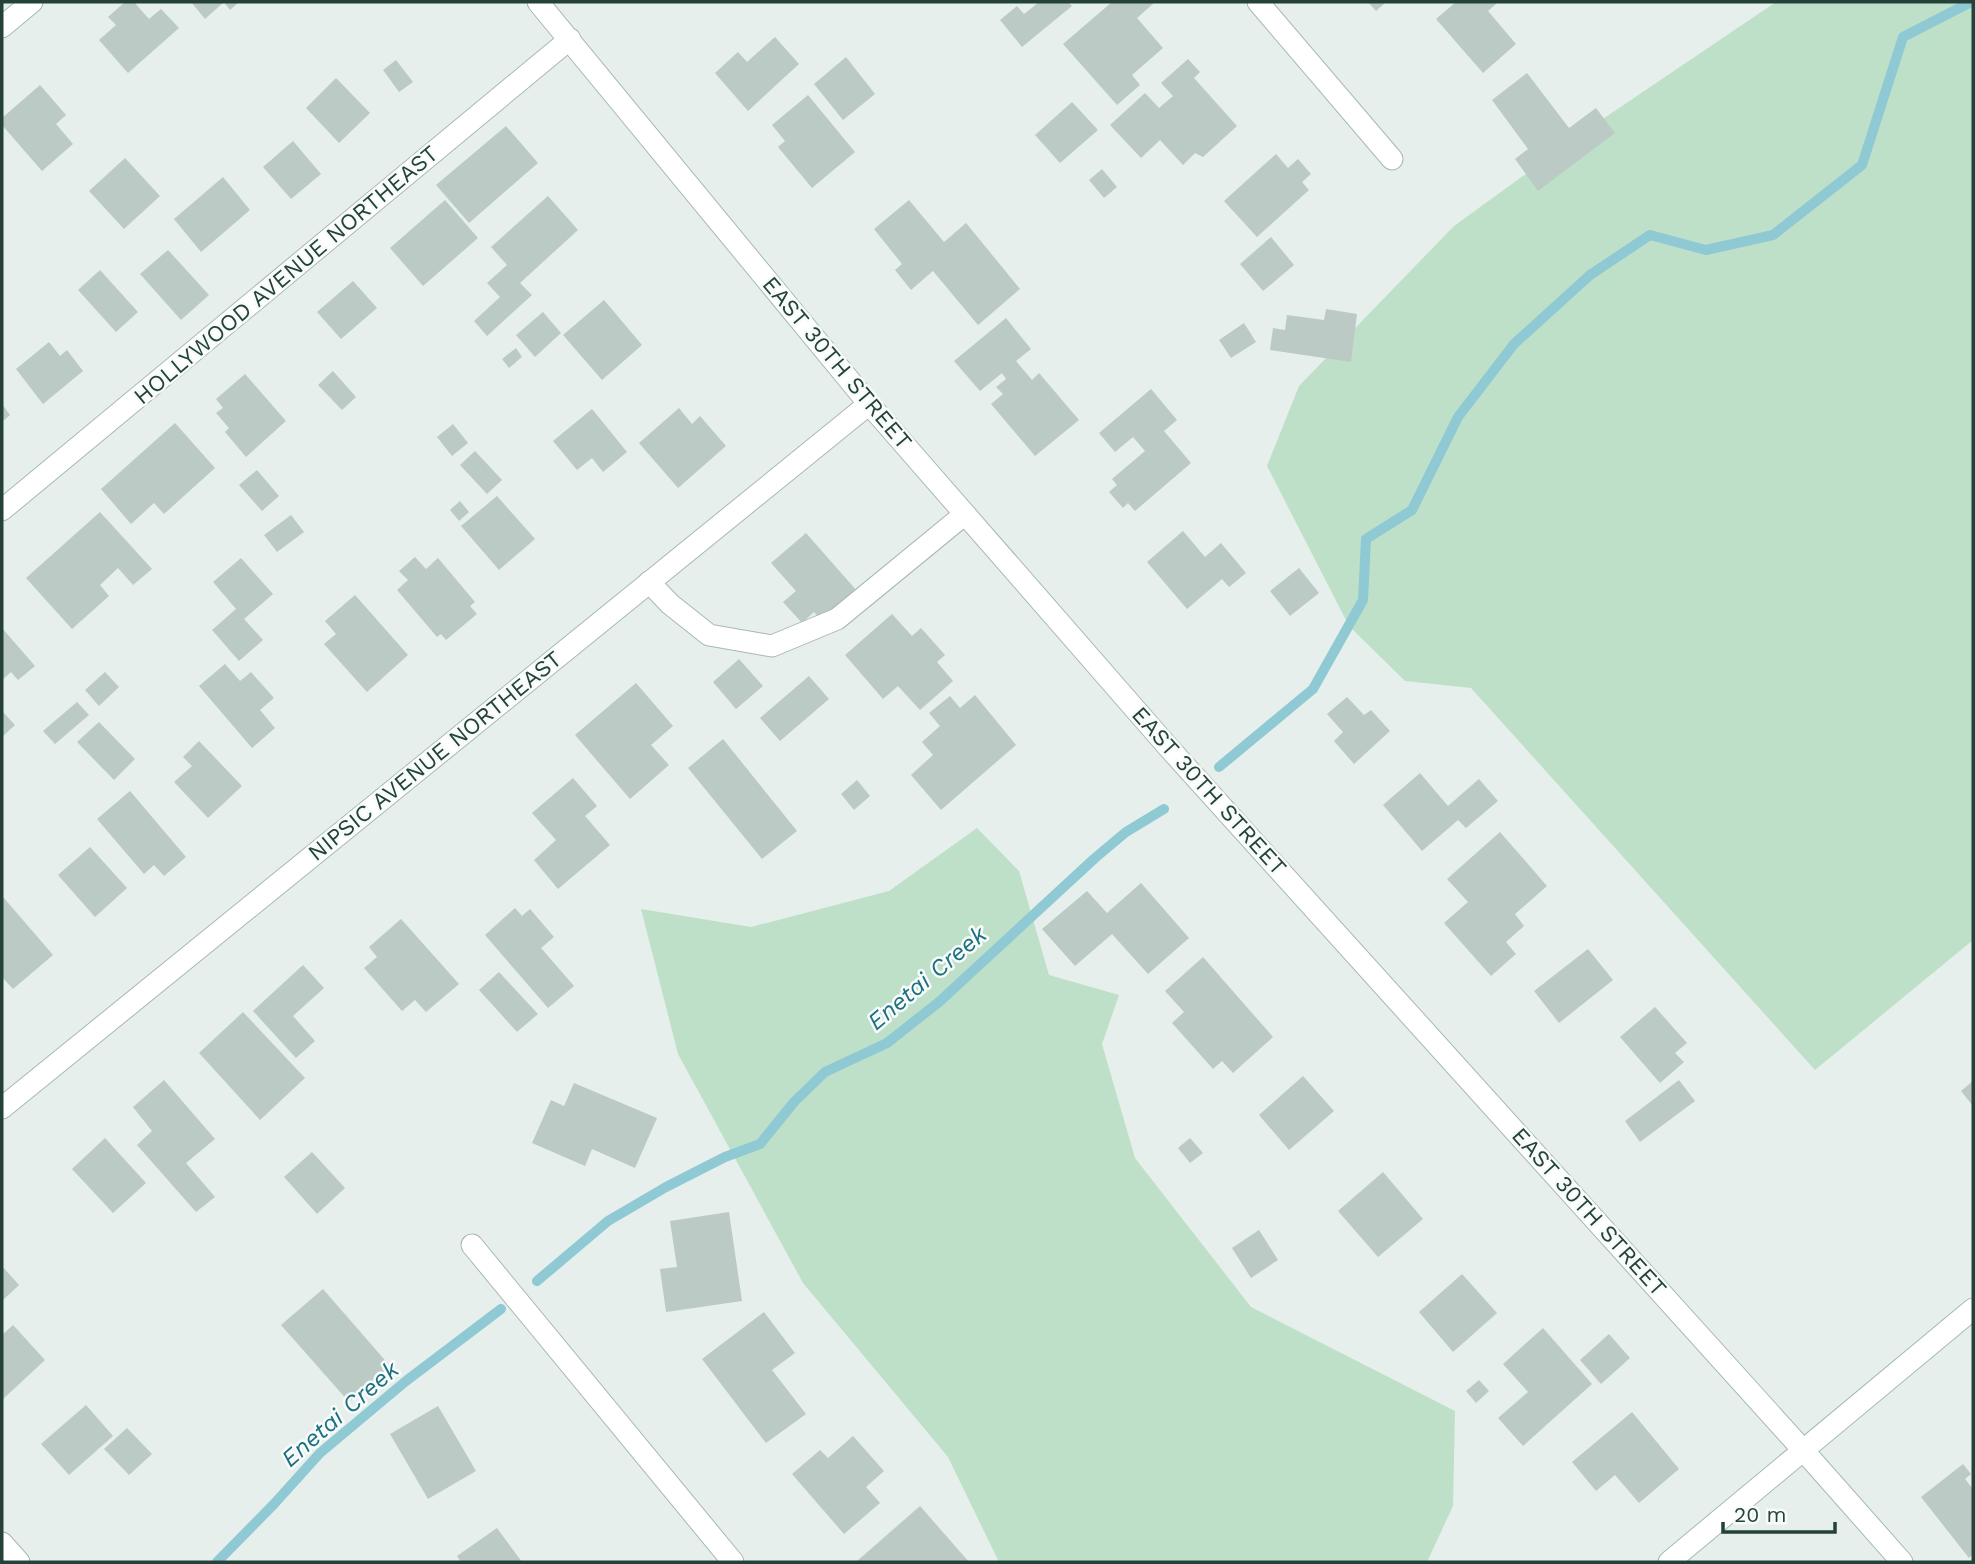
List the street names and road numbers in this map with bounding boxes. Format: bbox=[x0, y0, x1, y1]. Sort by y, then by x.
street label: HOLLYWOOD AVENUE NORTHEAST bbox=[129, 140, 443, 410]
street label: EAST 30TH STREET bbox=[757, 271, 917, 455]
street label: NIPSIC AVENUE NORTHEAST bbox=[303, 645, 567, 867]
street label: EAST 30TH STREET bbox=[1126, 701, 1292, 881]
street label: EAST 30TH STREET bbox=[1506, 1122, 1672, 1302]

